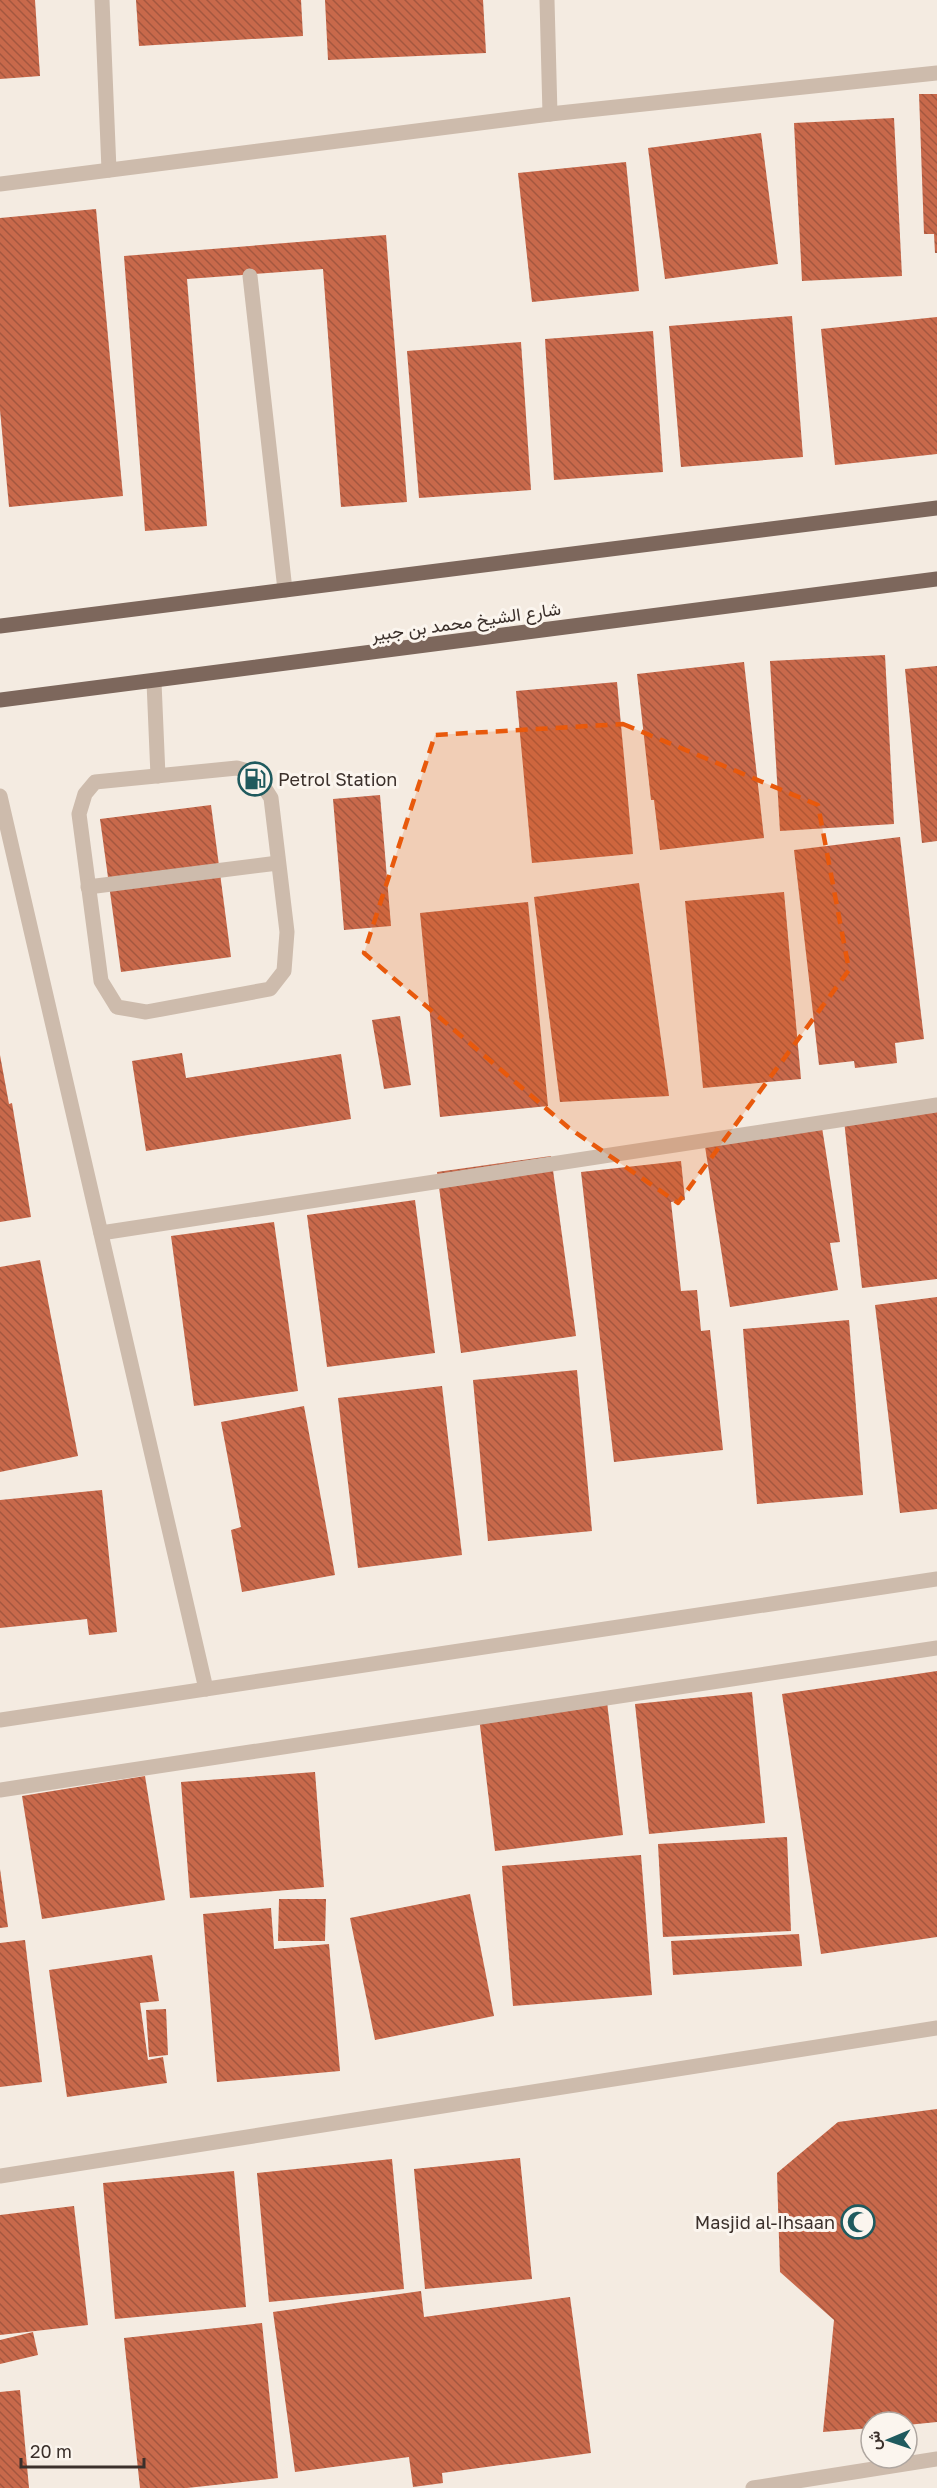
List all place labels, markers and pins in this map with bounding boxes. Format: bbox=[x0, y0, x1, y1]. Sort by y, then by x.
fuel station icon: Petrol Station bbox=[237, 761, 273, 797]
place label: Petrol Station bbox=[278, 768, 397, 790]
mosque icon: Masjid al-Ihsaan bbox=[840, 2204, 876, 2240]
place label: Masjid al-Ihsaan bbox=[695, 2211, 835, 2233]

